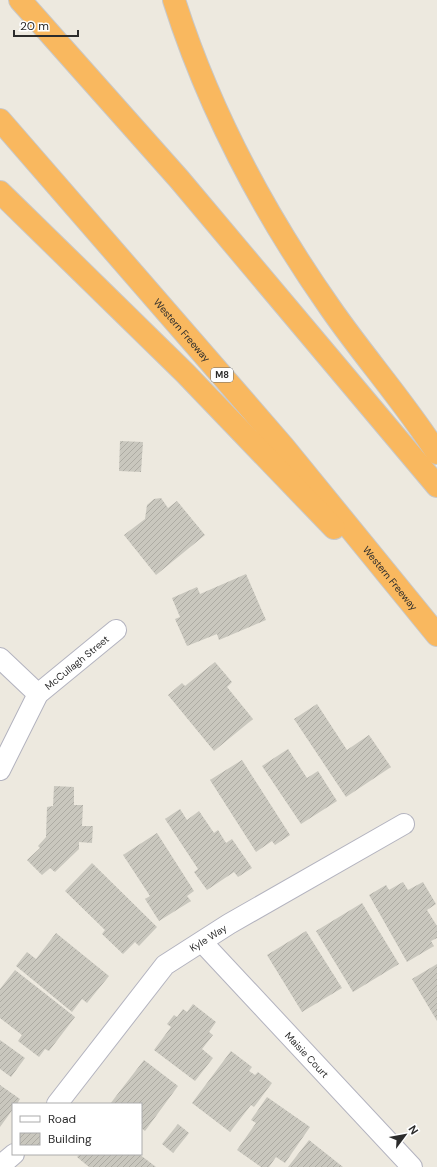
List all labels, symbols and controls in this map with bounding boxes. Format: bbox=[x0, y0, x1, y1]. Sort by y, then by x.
scale bar bbox=[14, 12, 78, 38]
text: 20 m bbox=[20, 18, 49, 34]
street label: Western Freeway bbox=[151, 296, 213, 365]
road number: M8 bbox=[211, 368, 233, 382]
street label: Western Freeway bbox=[360, 543, 421, 614]
street label: McCullagh Street bbox=[42, 632, 112, 693]
street label: Kyle Way bbox=[187, 921, 230, 955]
street label: Maisie Court bbox=[282, 1029, 331, 1081]
legend bbox=[12, 1103, 142, 1155]
text: Road bbox=[48, 1111, 76, 1127]
north arrow bbox=[385, 1115, 425, 1155]
text: N bbox=[405, 1123, 422, 1137]
text: Building bbox=[48, 1131, 92, 1147]

